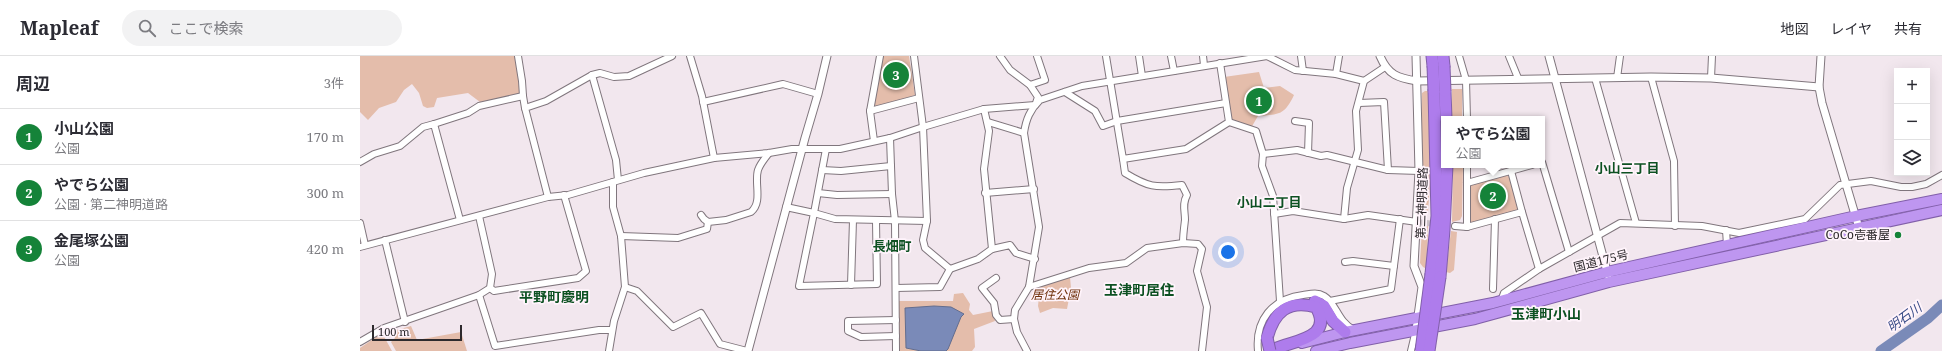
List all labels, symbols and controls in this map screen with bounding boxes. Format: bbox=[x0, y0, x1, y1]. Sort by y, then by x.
search box bbox=[122, 10, 402, 46]
text: Mapleaf bbox=[20, 15, 98, 41]
icon: search bbox=[136, 17, 158, 39]
text: ここで検索 bbox=[168, 18, 243, 38]
text: 地図 bbox=[1780, 19, 1808, 38]
text: レイヤ bbox=[1830, 19, 1872, 38]
text: 共有 bbox=[1894, 19, 1922, 38]
pin: 3 bbox=[883, 60, 909, 90]
map controls bbox=[1894, 68, 1930, 176]
button: + bbox=[1894, 68, 1930, 104]
text: 周辺 bbox=[16, 72, 50, 95]
text: 3件 bbox=[324, 74, 344, 92]
pin: 1 bbox=[1246, 86, 1272, 116]
button: − bbox=[1894, 104, 1930, 140]
popup bbox=[1441, 116, 1545, 168]
text: 小山公園 bbox=[54, 118, 114, 138]
text: やでら公園 bbox=[1455, 123, 1531, 143]
text: 1 bbox=[25, 128, 33, 146]
text: 170 m bbox=[307, 128, 344, 146]
text: 公園 bbox=[54, 139, 80, 157]
button: layers bbox=[1894, 140, 1930, 176]
text: 公園 bbox=[1455, 144, 1482, 162]
district label: 小山三丁目 bbox=[1594, 159, 1660, 177]
street label: 第二神明道路 bbox=[1412, 167, 1431, 239]
text: やでら公園 bbox=[54, 174, 129, 194]
pin: 2 bbox=[1480, 181, 1506, 211]
text: 2 bbox=[25, 184, 33, 202]
text: 300 m bbox=[307, 184, 344, 202]
district label: 小山二丁目 bbox=[1236, 193, 1302, 211]
text: 公園 · 第二神明道路 bbox=[54, 195, 168, 213]
place label: CoCo壱番屋 bbox=[1825, 226, 1890, 243]
text: 金尾塚公園 bbox=[54, 230, 129, 250]
marker: CoCo壱番屋 bbox=[1893, 230, 1903, 240]
district label: 長畑町 bbox=[872, 237, 912, 255]
text: 3 bbox=[25, 240, 33, 258]
text: 420 m bbox=[307, 240, 344, 258]
your location bbox=[1218, 242, 1238, 262]
street label: 国道175号 bbox=[1572, 245, 1630, 276]
text: 公園 bbox=[54, 251, 80, 269]
district label: 玉津町居住 bbox=[1104, 280, 1174, 299]
park label: 居住公園 bbox=[1031, 286, 1081, 303]
district label: 平野町慶明 bbox=[519, 287, 589, 306]
water label: 明石川 bbox=[1883, 297, 1927, 336]
district label: 玉津町小山 bbox=[1511, 304, 1581, 323]
scale bar bbox=[372, 323, 462, 342]
text: 100 m bbox=[378, 324, 410, 339]

